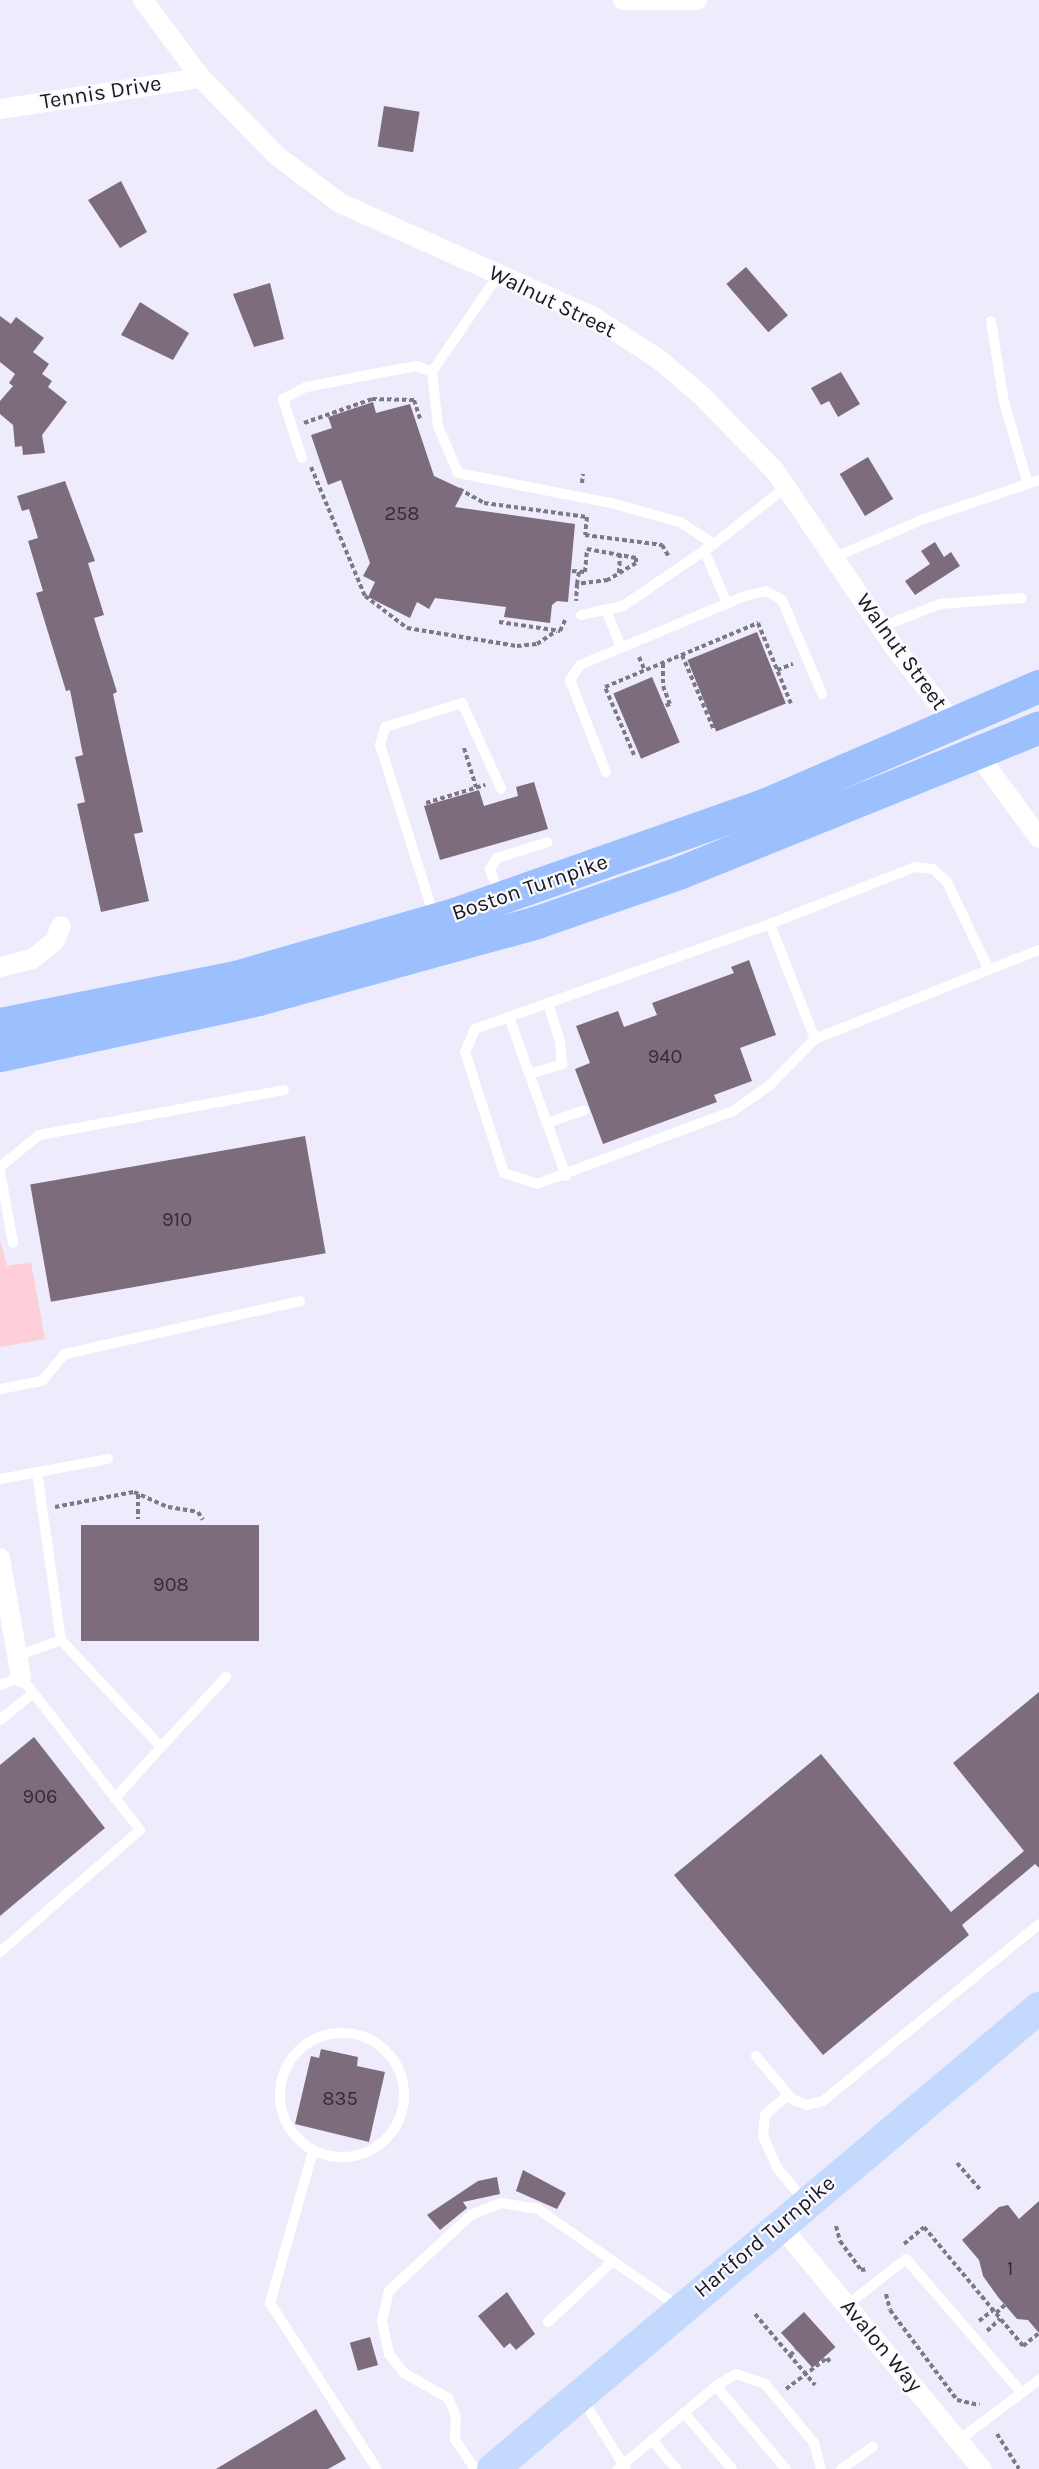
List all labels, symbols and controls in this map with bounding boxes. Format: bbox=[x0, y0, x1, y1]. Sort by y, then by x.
street label: Tennis Drive bbox=[39, 70, 163, 116]
street label: Walnut Street bbox=[484, 260, 620, 344]
house number: 258 bbox=[384, 501, 420, 525]
street label: Walnut Street bbox=[850, 589, 952, 715]
street label: Boston Turnpike bbox=[449, 849, 611, 927]
house number: 940 bbox=[648, 1044, 682, 1068]
house number: 910 bbox=[162, 1207, 192, 1231]
house number: 908 bbox=[153, 1572, 189, 1596]
house number: 906 bbox=[23, 1784, 57, 1808]
house number: 835 bbox=[322, 2086, 358, 2110]
street label: Hartford Turnpike bbox=[689, 2170, 841, 2304]
house number: 1 bbox=[1007, 2256, 1013, 2280]
street label: Avalon Way bbox=[834, 2294, 928, 2398]

